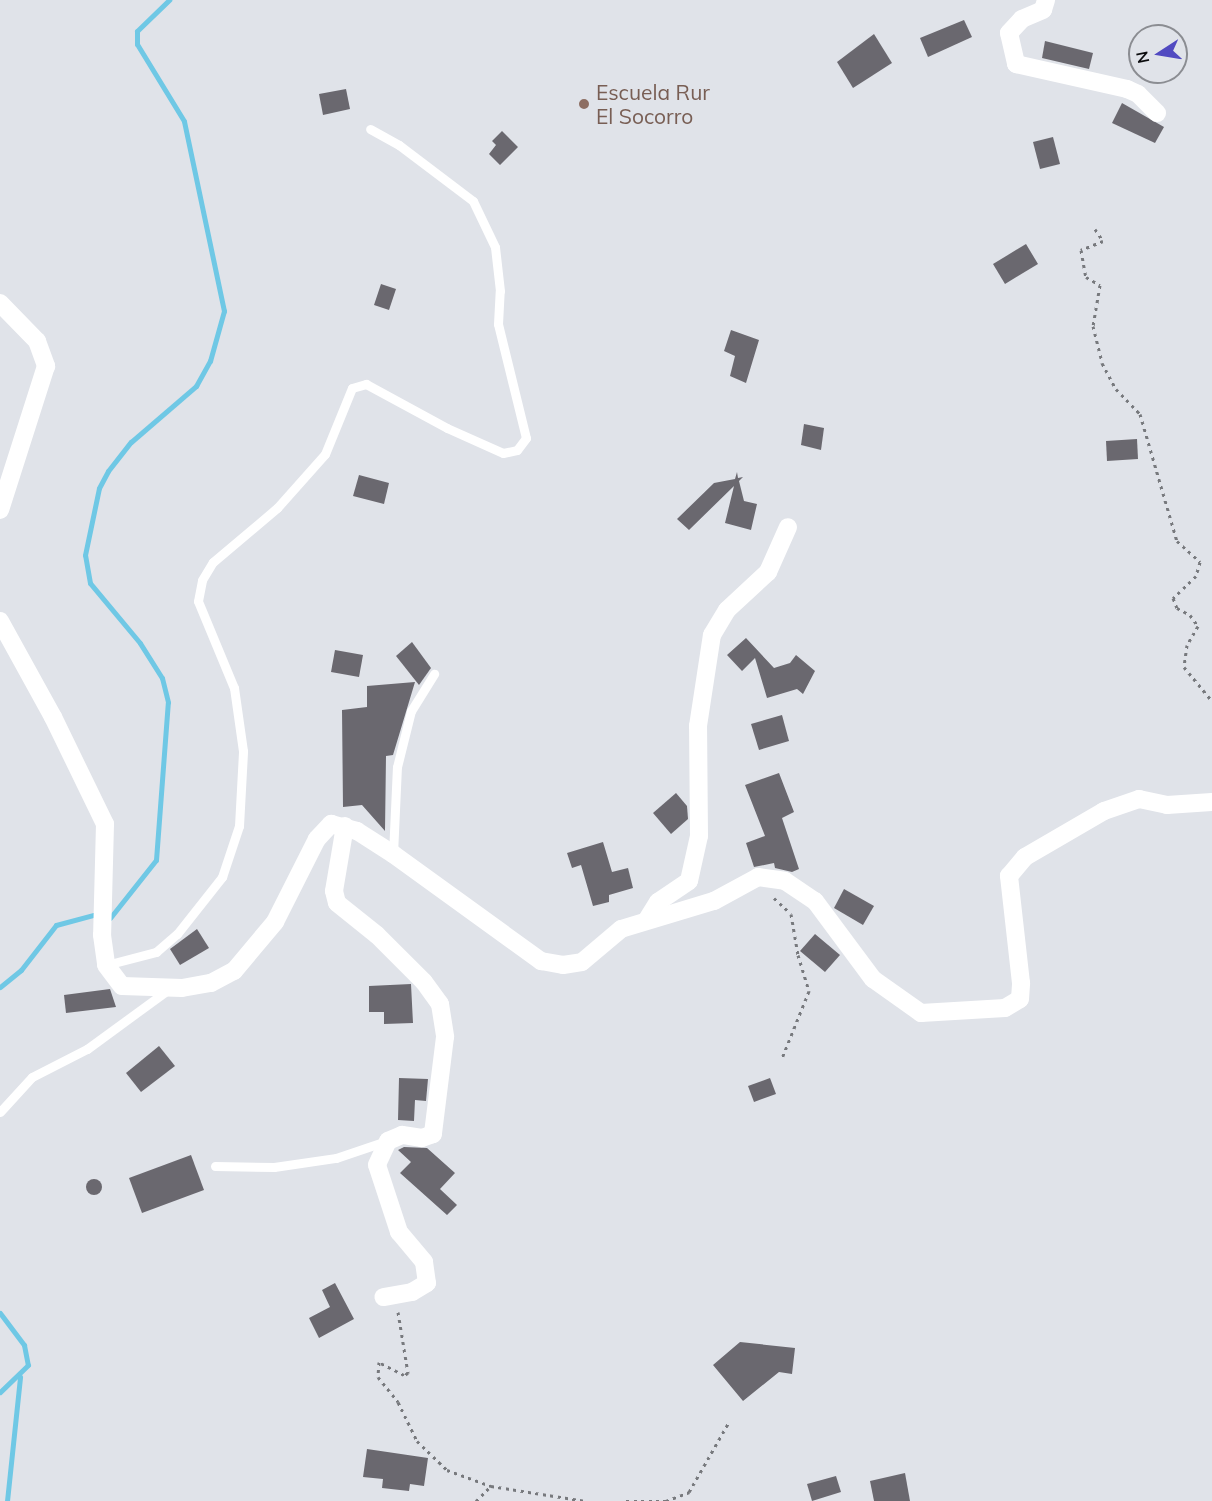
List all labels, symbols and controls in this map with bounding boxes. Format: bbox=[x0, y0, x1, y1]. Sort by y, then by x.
north arrow bbox=[1128, 24, 1188, 84]
text: N bbox=[1131, 49, 1153, 65]
place label: Escuela Rur El Socorro bbox=[596, 79, 710, 129]
marker: Escuela Rur El Socorro bbox=[577, 97, 591, 111]

